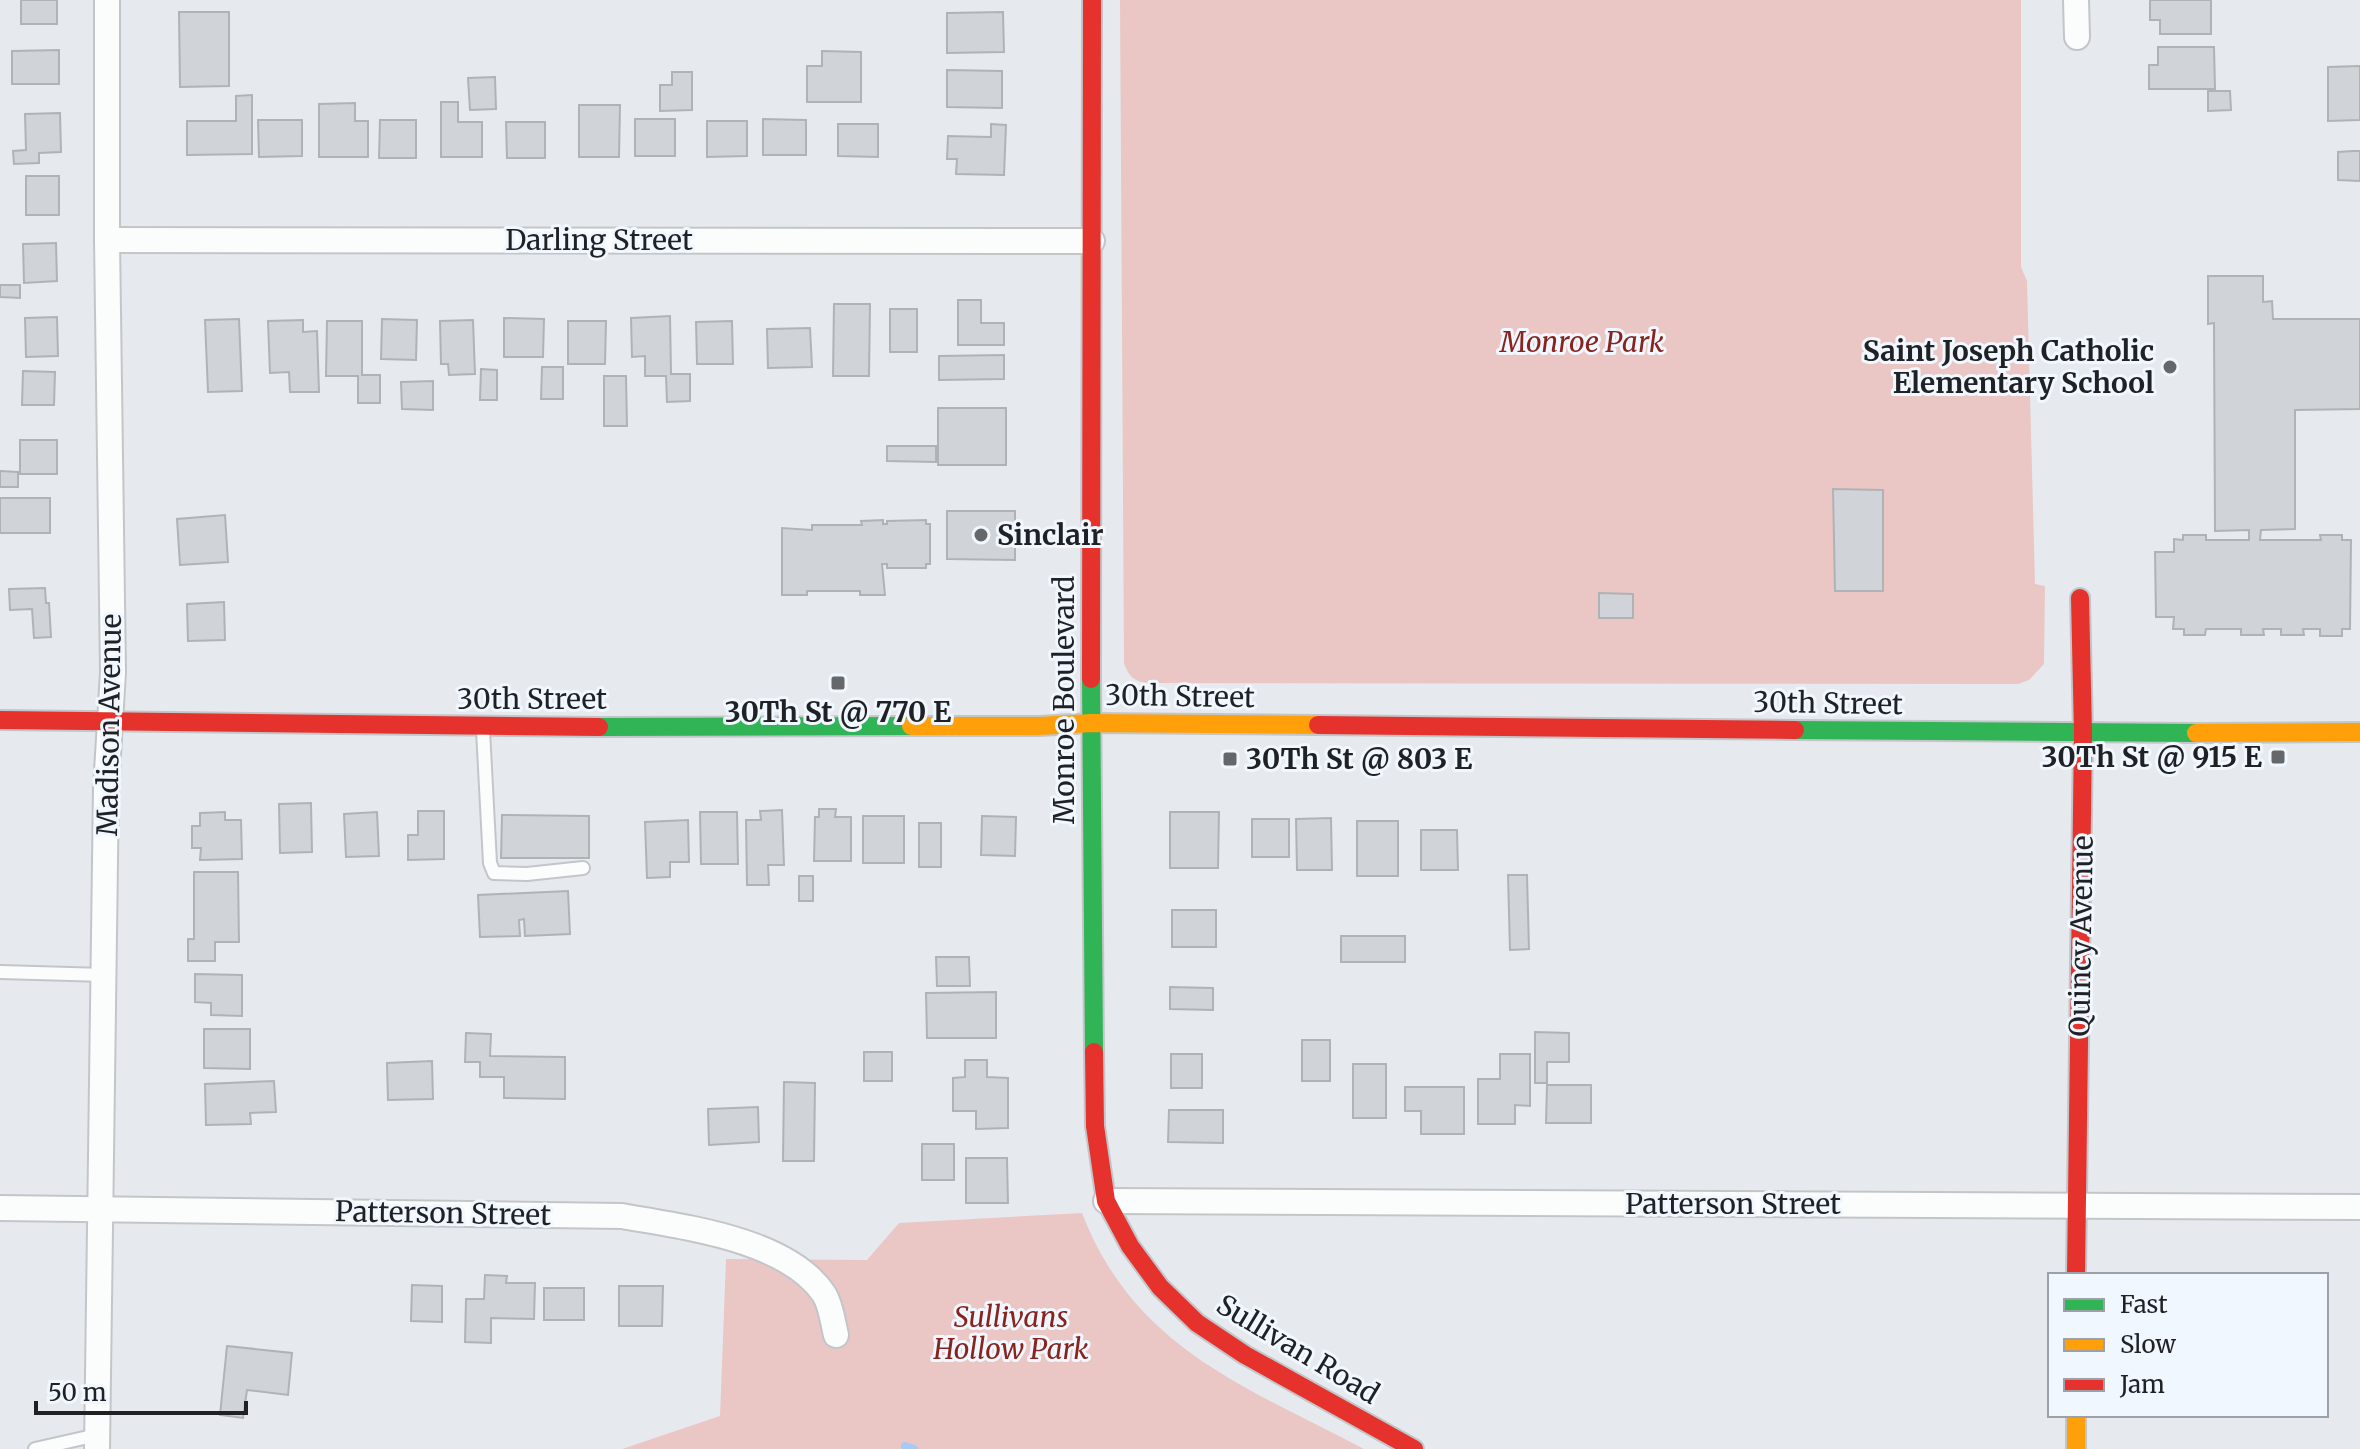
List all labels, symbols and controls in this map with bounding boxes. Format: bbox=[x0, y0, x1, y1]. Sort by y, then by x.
street label: Darling Street bbox=[505, 222, 693, 258]
park label: Monroe Park bbox=[1499, 324, 1664, 360]
place label: Saint Joseph Catholic Elementary School bbox=[1863, 333, 2154, 401]
marker: Saint Joseph Catholic Elementary School bbox=[2161, 358, 2179, 376]
place label: Sinclair bbox=[997, 517, 1103, 553]
marker: Sinclair bbox=[972, 526, 990, 544]
street label: Monroe Boulevard bbox=[1046, 576, 1082, 824]
street label: Madison Avenue bbox=[89, 613, 129, 837]
marker: 30Th St @ 770 E bbox=[829, 674, 847, 692]
street label: 30th Street bbox=[1105, 677, 1255, 715]
street label: 30th Street bbox=[457, 681, 607, 717]
street label: 30th Street bbox=[1753, 684, 1903, 722]
place label: 30Th St @ 770 E bbox=[725, 694, 951, 730]
place label: 30Th St @ 915 E bbox=[2042, 739, 2262, 775]
place label: 30Th St @ 803 E bbox=[1246, 741, 1472, 777]
marker: 30Th St @ 915 E bbox=[2269, 748, 2287, 766]
marker: 30Th St @ 803 E bbox=[1221, 750, 1239, 768]
street label: Quincy Avenue bbox=[2061, 835, 2101, 1037]
street label: Patterson Street bbox=[1625, 1186, 1841, 1222]
street label: Patterson Street bbox=[335, 1193, 551, 1233]
legend bbox=[2048, 1273, 2328, 1417]
street label: Sullivan Road bbox=[1210, 1286, 1386, 1412]
text: Fast bbox=[2120, 1289, 2168, 1320]
park label: Sullivans Hollow Park bbox=[932, 1299, 1089, 1367]
text: Slow bbox=[2120, 1329, 2176, 1360]
scale bar bbox=[36, 1365, 246, 1415]
text: Jam bbox=[2119, 1369, 2165, 1400]
text: 50 m bbox=[48, 1377, 107, 1408]

